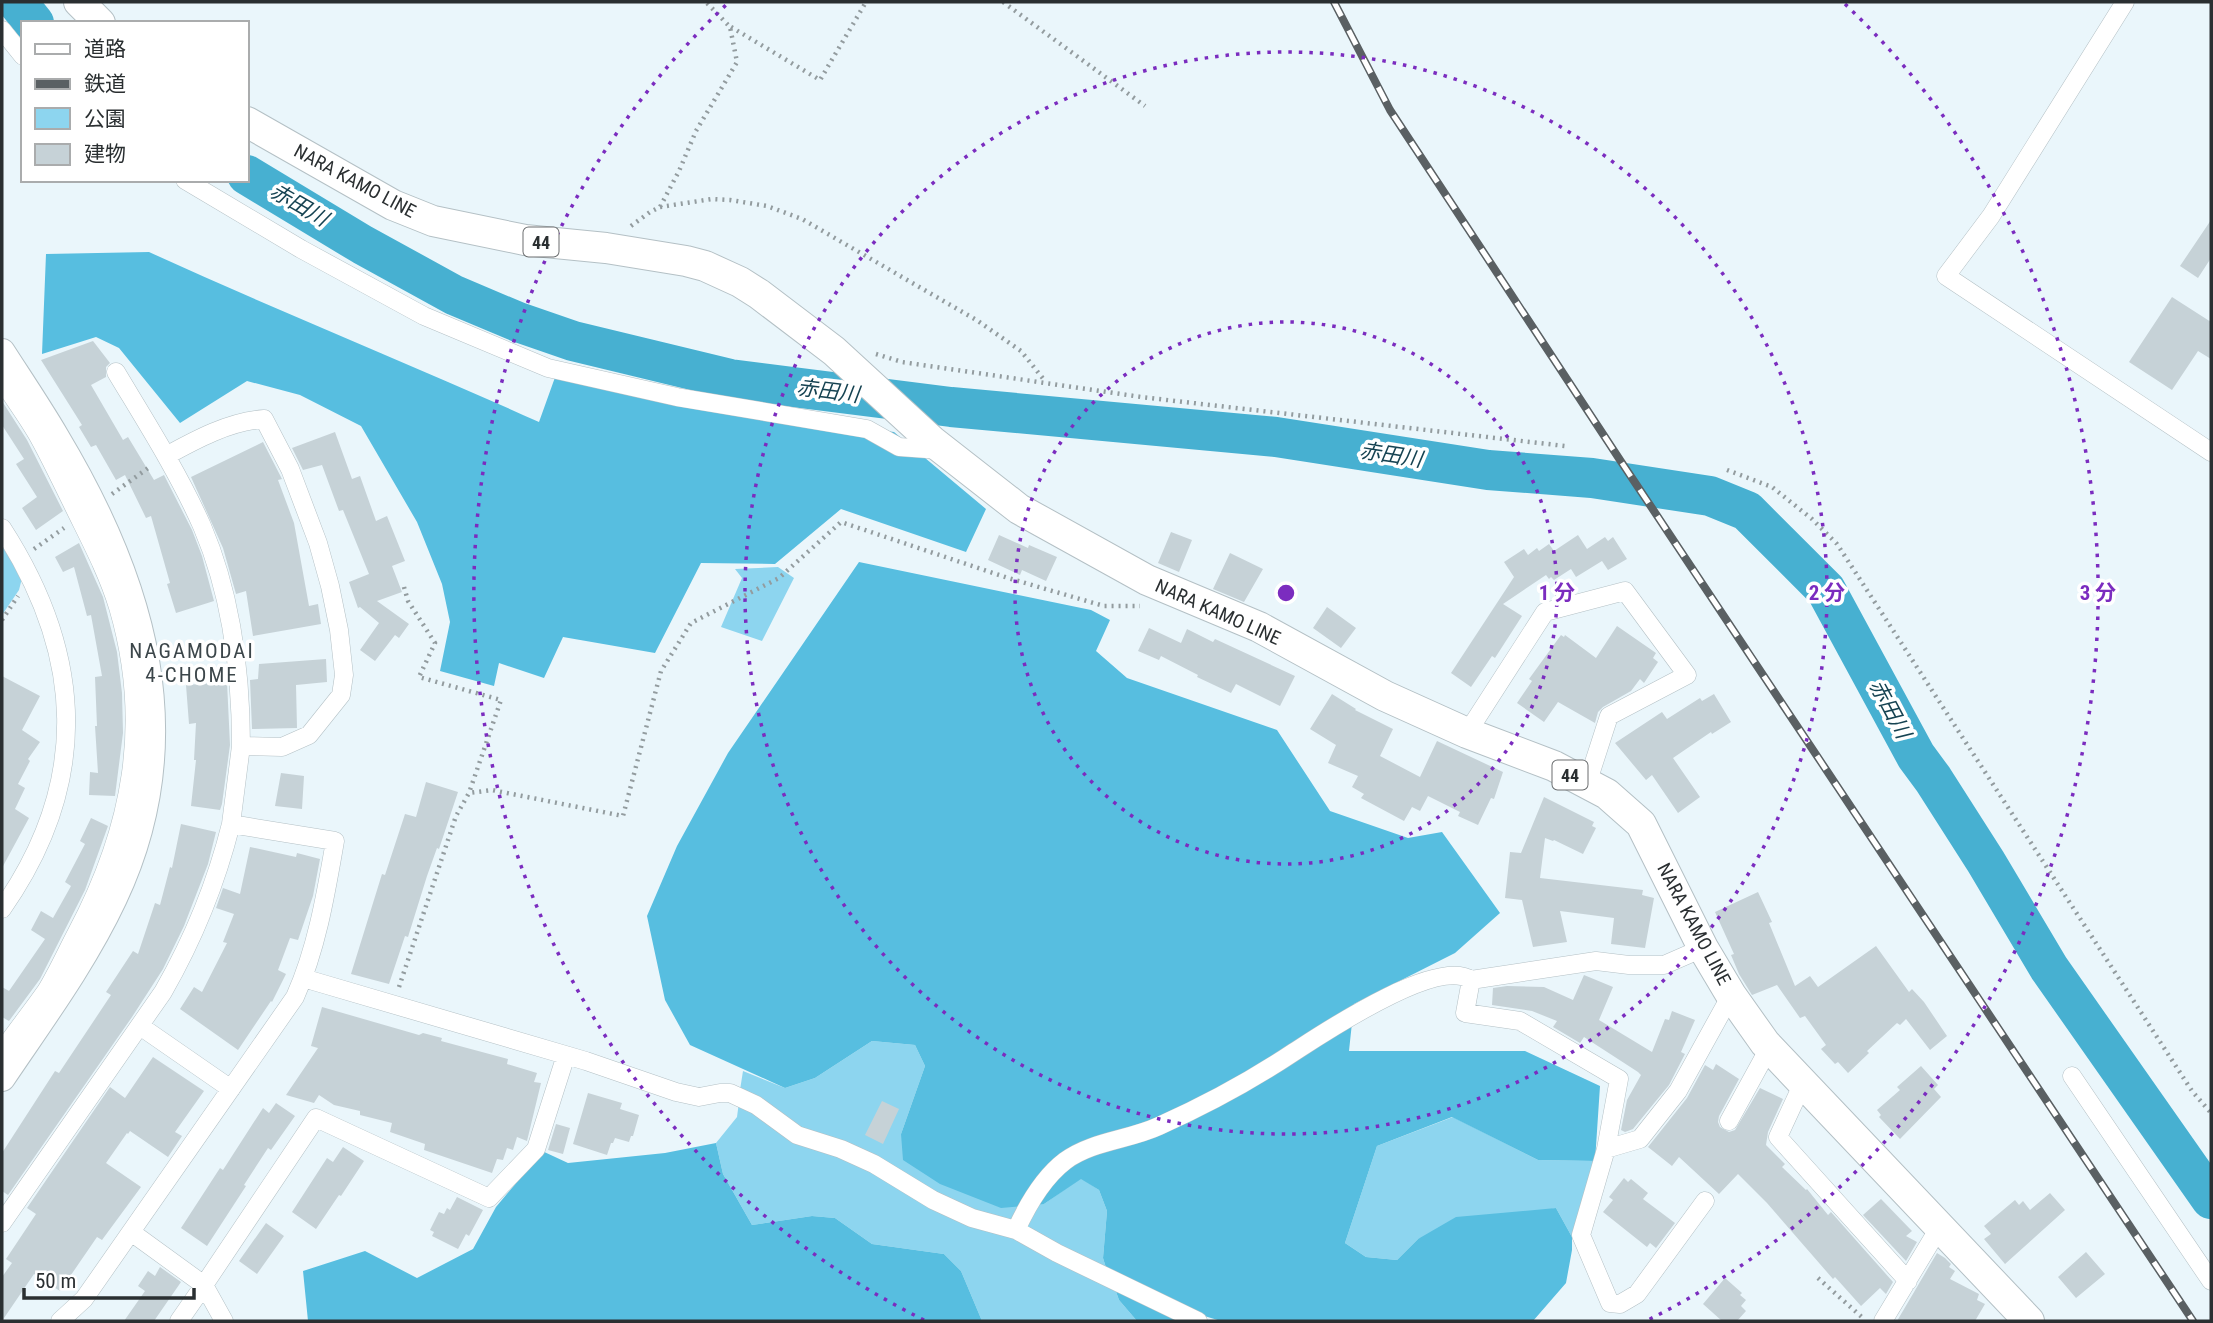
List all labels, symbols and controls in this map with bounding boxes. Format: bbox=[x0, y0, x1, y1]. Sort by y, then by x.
legend bbox=[21, 21, 248, 182]
text: 道路 bbox=[84, 37, 126, 61]
text: 鉄道 bbox=[84, 72, 126, 96]
text: 公園 bbox=[84, 107, 126, 131]
street label: NARA KAMO LINE bbox=[290, 139, 420, 223]
text: 建物 bbox=[84, 142, 126, 166]
water label: 赤田川 bbox=[266, 179, 334, 232]
road number: 44 bbox=[524, 228, 558, 256]
water label: 赤田川 bbox=[795, 375, 863, 407]
water label: 赤田川 bbox=[1358, 438, 1426, 472]
street label: NARA KAMO LINE bbox=[1152, 574, 1284, 650]
centre of rings bbox=[1274, 581, 1298, 605]
text: 1 分 bbox=[1539, 581, 1575, 605]
text: 2 分 bbox=[1809, 581, 1845, 605]
text: 3 分 bbox=[2080, 581, 2116, 605]
district label: NAGAMODAI 4-CHOME bbox=[129, 639, 255, 687]
water label: 赤田川 bbox=[1865, 676, 1916, 744]
road number: 44 bbox=[1552, 760, 1588, 790]
street label: NARA KAMO LINE bbox=[1652, 859, 1736, 989]
scale bar bbox=[24, 1256, 194, 1300]
text: 50 m bbox=[35, 1269, 76, 1293]

